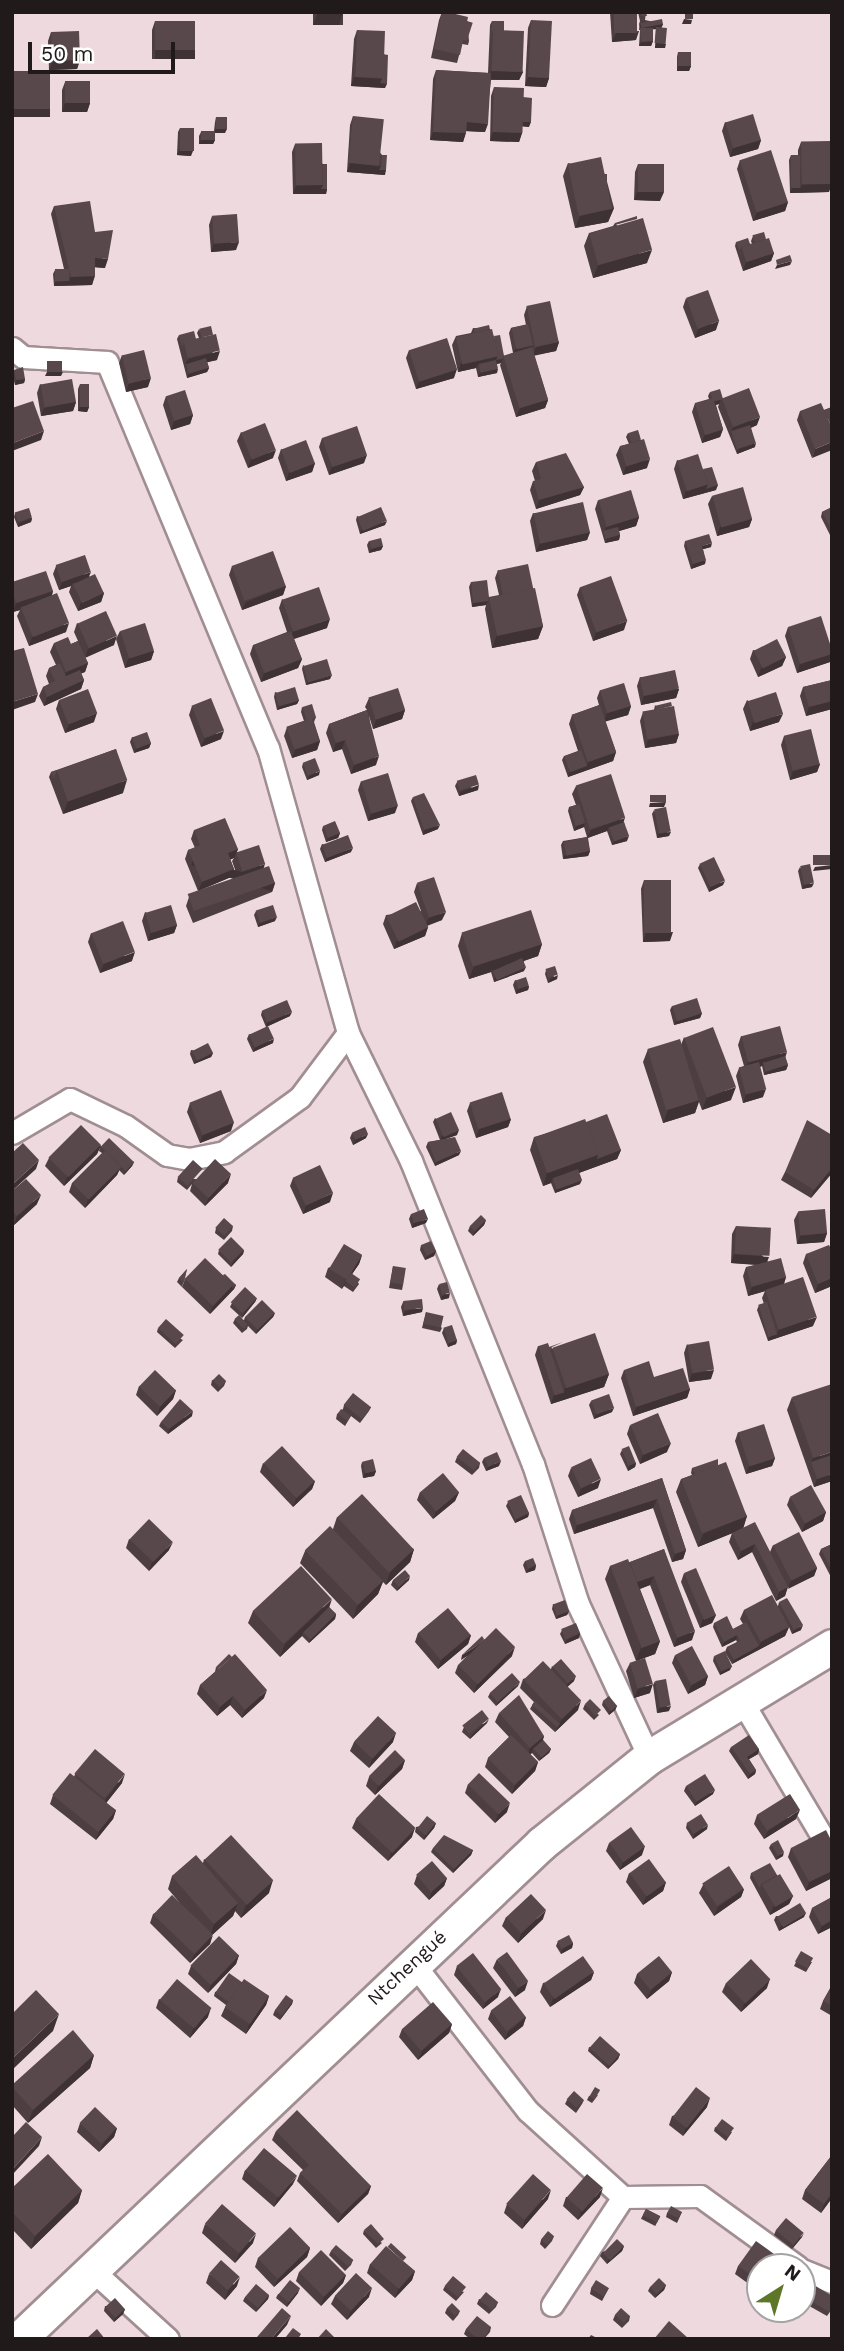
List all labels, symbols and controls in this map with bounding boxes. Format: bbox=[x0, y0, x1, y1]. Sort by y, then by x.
scale bar bbox=[32, 28, 178, 72]
text: 50 m bbox=[41, 41, 93, 66]
street label: Ntchengué bbox=[363, 1926, 451, 2010]
north arrow bbox=[746, 2253, 816, 2323]
text: N bbox=[780, 2259, 805, 2286]

